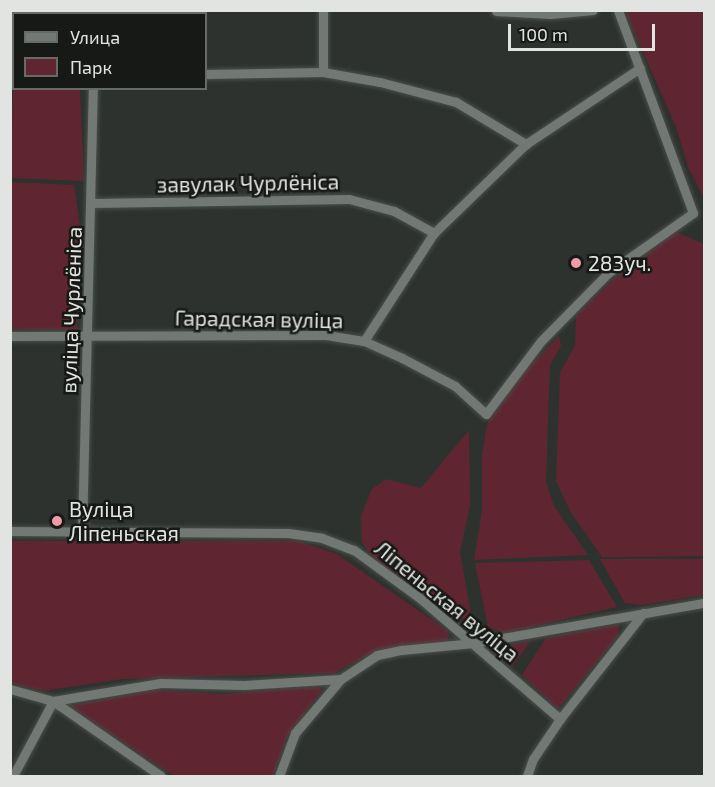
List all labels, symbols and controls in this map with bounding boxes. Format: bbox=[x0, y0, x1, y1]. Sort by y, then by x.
legend bbox=[12, 12, 207, 90]
scale bar bbox=[511, 12, 658, 50]
text: 100 m bbox=[519, 23, 568, 45]
text: Улица bbox=[70, 26, 120, 48]
text: Парк bbox=[70, 56, 112, 78]
street label: завулак Чурлёніса bbox=[157, 169, 339, 197]
street label: вуліца Чурлёніса bbox=[55, 226, 87, 394]
place label: 283уч. bbox=[588, 250, 651, 276]
marker: 283уч. bbox=[569, 256, 583, 270]
street label: Гарадская вуліца bbox=[175, 305, 343, 333]
place label: Вуліца Ліпеньская bbox=[69, 496, 179, 546]
marker: Вуліца Ліпеньская bbox=[50, 514, 64, 528]
street label: Ліпеньская вуліца bbox=[370, 535, 524, 667]

